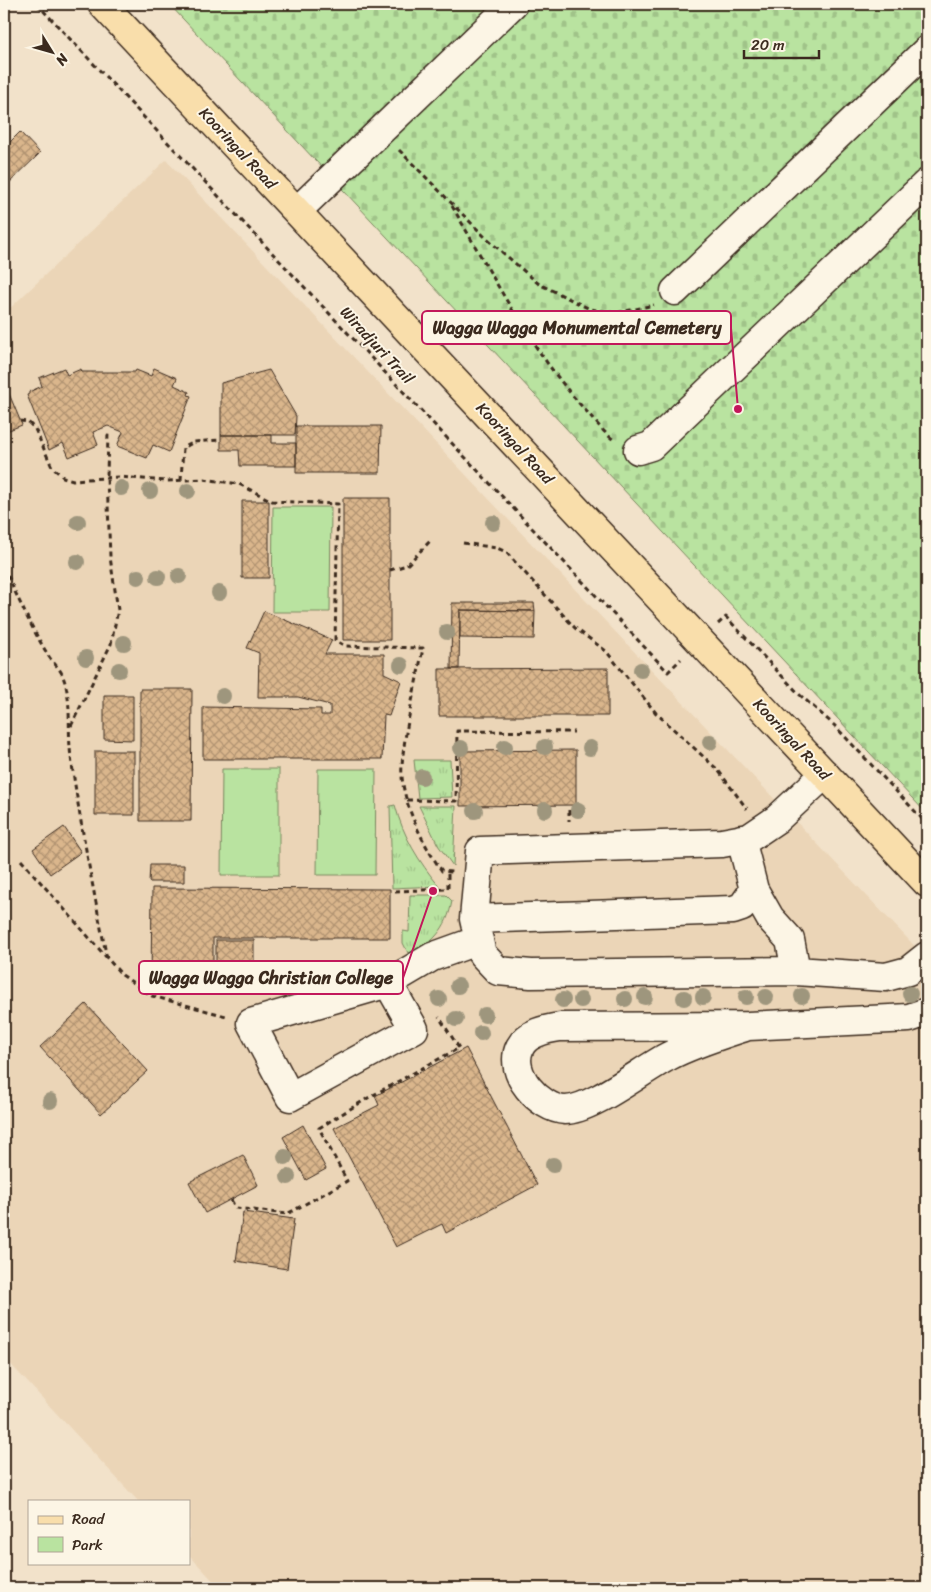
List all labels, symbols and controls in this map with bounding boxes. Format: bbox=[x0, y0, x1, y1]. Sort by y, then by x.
north arrow bbox=[28, 28, 78, 78]
scale bar bbox=[744, 28, 818, 60]
text: 20 m bbox=[751, 32, 785, 58]
text: N bbox=[49, 47, 75, 71]
street label: Kooringal Road bbox=[192, 100, 285, 197]
street label: Wiradjuri Trail bbox=[333, 299, 422, 391]
callout: Wagga Wagga Monumental Cemetery bbox=[422, 311, 731, 344]
text: Wagga Wagga Monumental Cemetery bbox=[432, 312, 722, 344]
street label: Kooringal Road bbox=[469, 395, 562, 492]
street label: Kooringal Road bbox=[746, 691, 839, 788]
callout: Wagga Wagga Christian College bbox=[139, 961, 403, 994]
text: Wagga Wagga Christian College bbox=[149, 962, 394, 994]
legend bbox=[28, 1500, 190, 1564]
text: Road bbox=[72, 1506, 105, 1532]
text: Park bbox=[72, 1532, 103, 1558]

